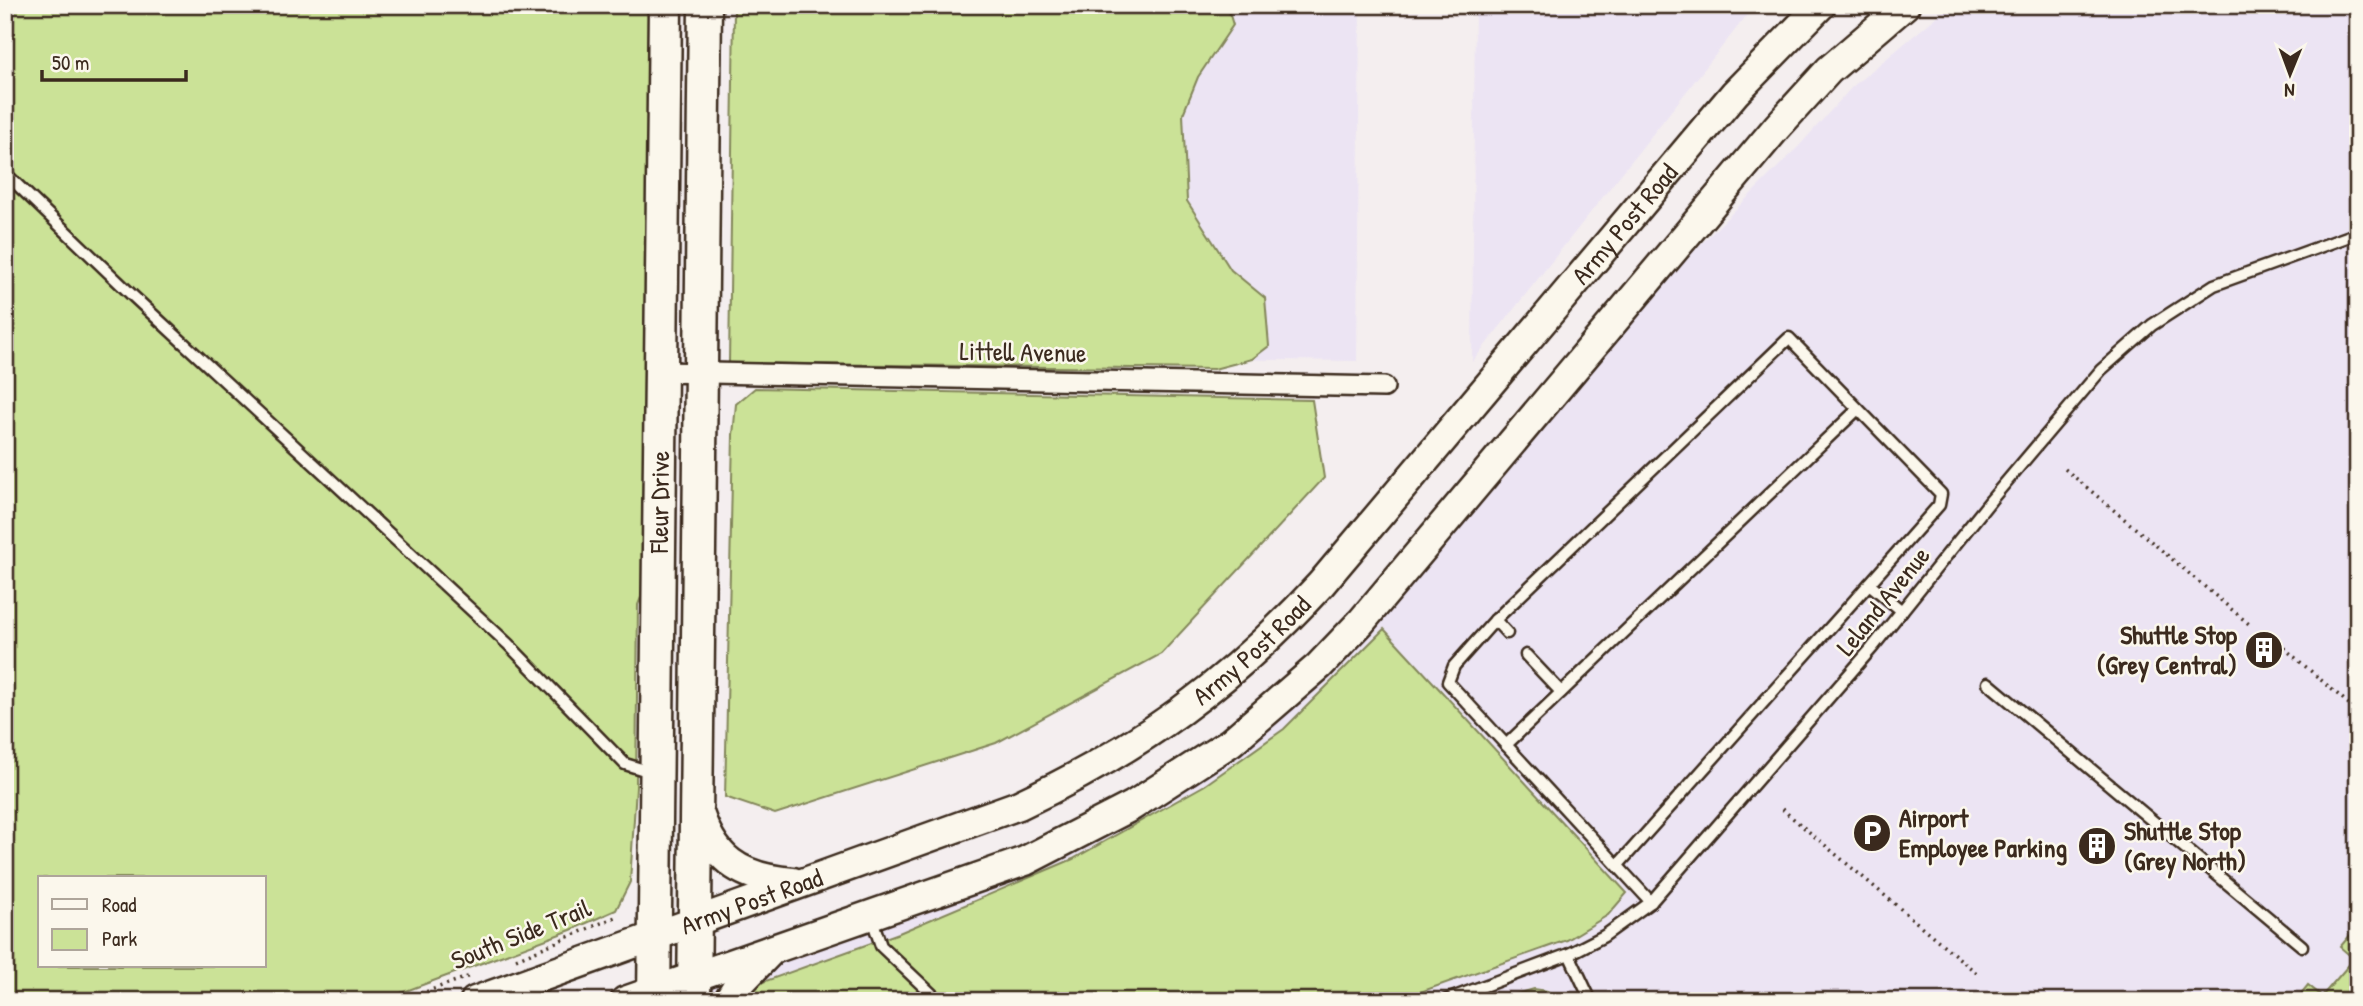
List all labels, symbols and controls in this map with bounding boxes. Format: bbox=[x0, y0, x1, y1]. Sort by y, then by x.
scale bar bbox=[42, 38, 186, 82]
north arrow bbox=[2254, 38, 2324, 108]
text: 50 m bbox=[52, 48, 89, 77]
text: N bbox=[2284, 78, 2295, 104]
street label: Army Post Road bbox=[1563, 156, 1685, 291]
street label: Littell Avenue bbox=[959, 333, 1087, 370]
street label: Fleur Drive bbox=[641, 451, 677, 554]
street label: Leland Avenue bbox=[1828, 539, 1937, 663]
street label: Army Post Road bbox=[1185, 588, 1318, 713]
place label: Shuttle Stop (Grey Central) bbox=[2097, 617, 2238, 683]
building icon: Shuttle Stop (Grey Central) bbox=[2243, 629, 2285, 671]
place label: Airport Employee Parking bbox=[1899, 800, 2067, 866]
parking icon: Airport Employee Parking bbox=[1851, 812, 1893, 854]
place label: Shuttle Stop (Grey North) bbox=[2124, 813, 2246, 879]
building icon: Shuttle Stop (Grey North) bbox=[2076, 825, 2118, 867]
street label: Army Post Road bbox=[676, 859, 827, 942]
legend bbox=[38, 876, 266, 968]
text: Road bbox=[102, 890, 136, 919]
street label: South Side Trail bbox=[446, 890, 596, 977]
text: Park bbox=[102, 924, 137, 953]

